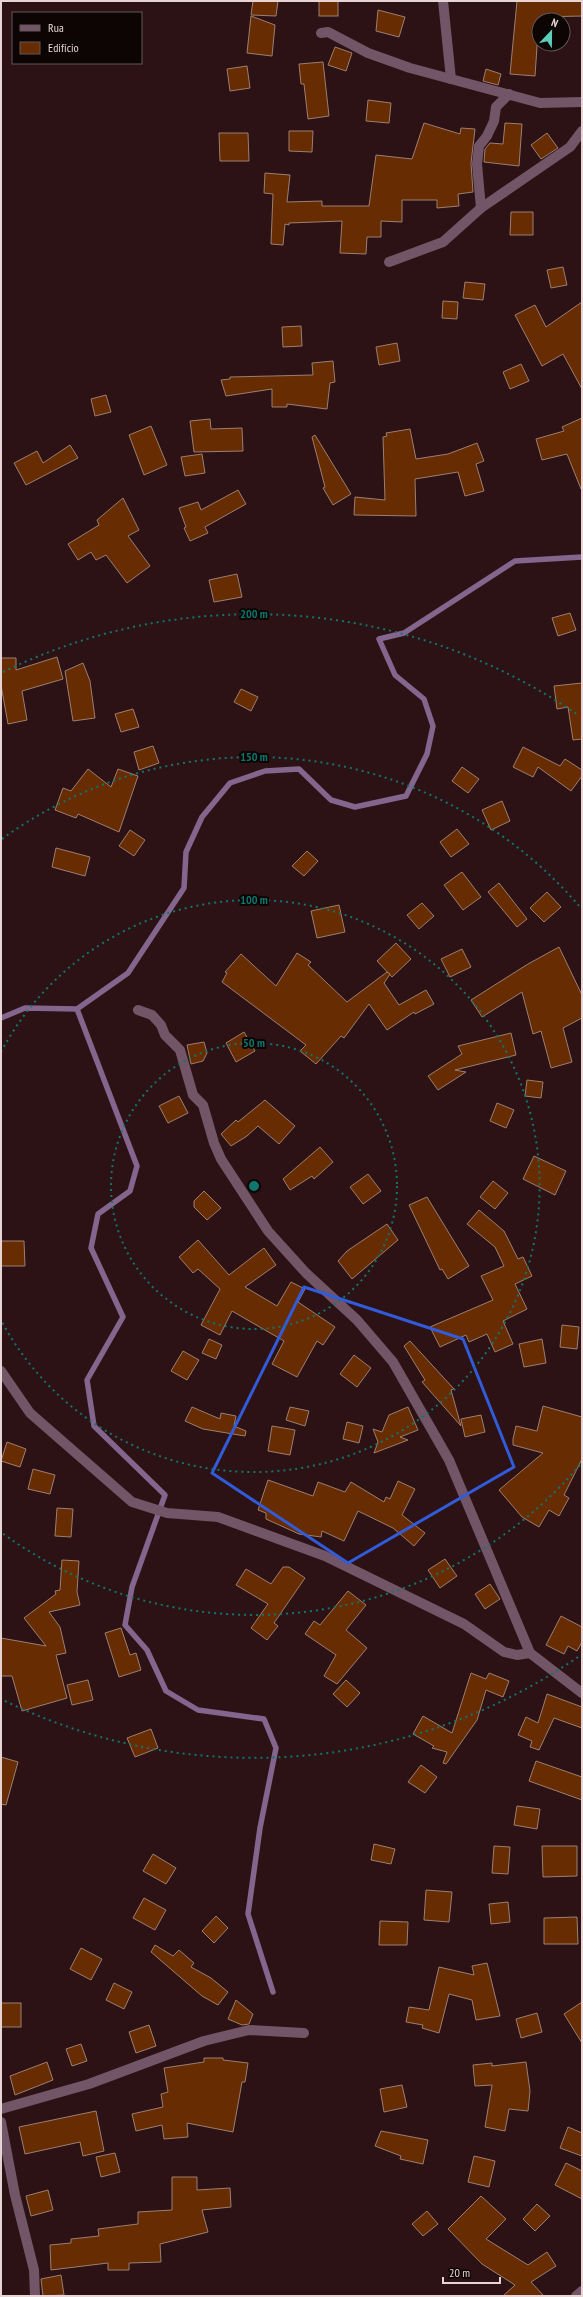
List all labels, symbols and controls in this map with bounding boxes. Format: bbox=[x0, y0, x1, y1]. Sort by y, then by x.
legend bbox=[12, 12, 142, 64]
north arrow bbox=[531, 12, 571, 52]
text: N bbox=[549, 15, 560, 30]
text: Rua bbox=[48, 20, 64, 35]
text: Edifício bbox=[48, 40, 79, 55]
text: 200 m bbox=[240, 606, 268, 621]
text: 150 m bbox=[240, 749, 268, 764]
text: 100 m bbox=[240, 892, 268, 907]
text: 50 m bbox=[243, 1035, 265, 1050]
centre of rings bbox=[247, 1179, 261, 1193]
scale bar bbox=[443, 2259, 500, 2285]
text: 20 m bbox=[449, 2265, 470, 2280]

